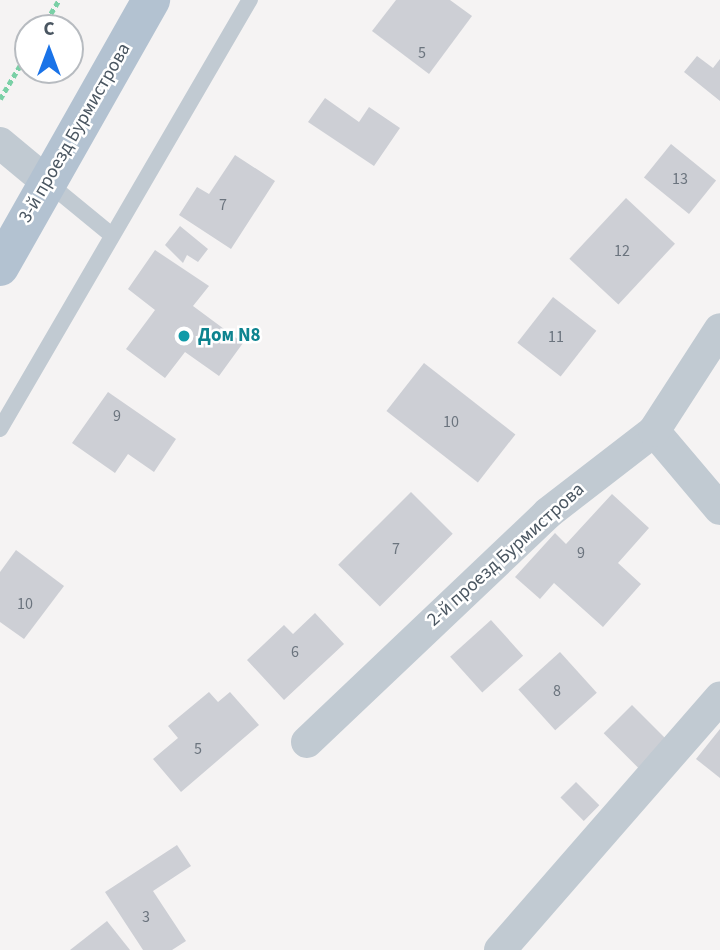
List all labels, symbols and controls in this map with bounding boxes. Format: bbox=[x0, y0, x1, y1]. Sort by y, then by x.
north arrow bbox=[14, 14, 84, 84]
text: С bbox=[43, 16, 55, 43]
street label: 3-й проезд Бурмистрова bbox=[14, 39, 136, 227]
house number: 5 bbox=[418, 43, 426, 63]
house number: 13 bbox=[672, 169, 688, 189]
house number: 7 bbox=[219, 195, 227, 215]
house number: 12 bbox=[614, 241, 630, 261]
place label: Дом N8 bbox=[198, 325, 261, 347]
house number: 11 bbox=[548, 327, 564, 347]
marker: Дом N8 bbox=[176, 328, 192, 344]
house number: 9 bbox=[113, 406, 121, 426]
house number: 10 bbox=[443, 412, 459, 432]
street label: 2-й проезд Бурмистрова bbox=[423, 478, 589, 632]
house number: 7 bbox=[392, 539, 400, 559]
house number: 9 bbox=[577, 543, 585, 563]
house number: 10 bbox=[17, 594, 33, 614]
house number: 6 bbox=[291, 642, 299, 662]
house number: 8 bbox=[553, 681, 561, 701]
house number: 5 bbox=[194, 739, 202, 759]
house number: 3 bbox=[142, 907, 150, 927]

